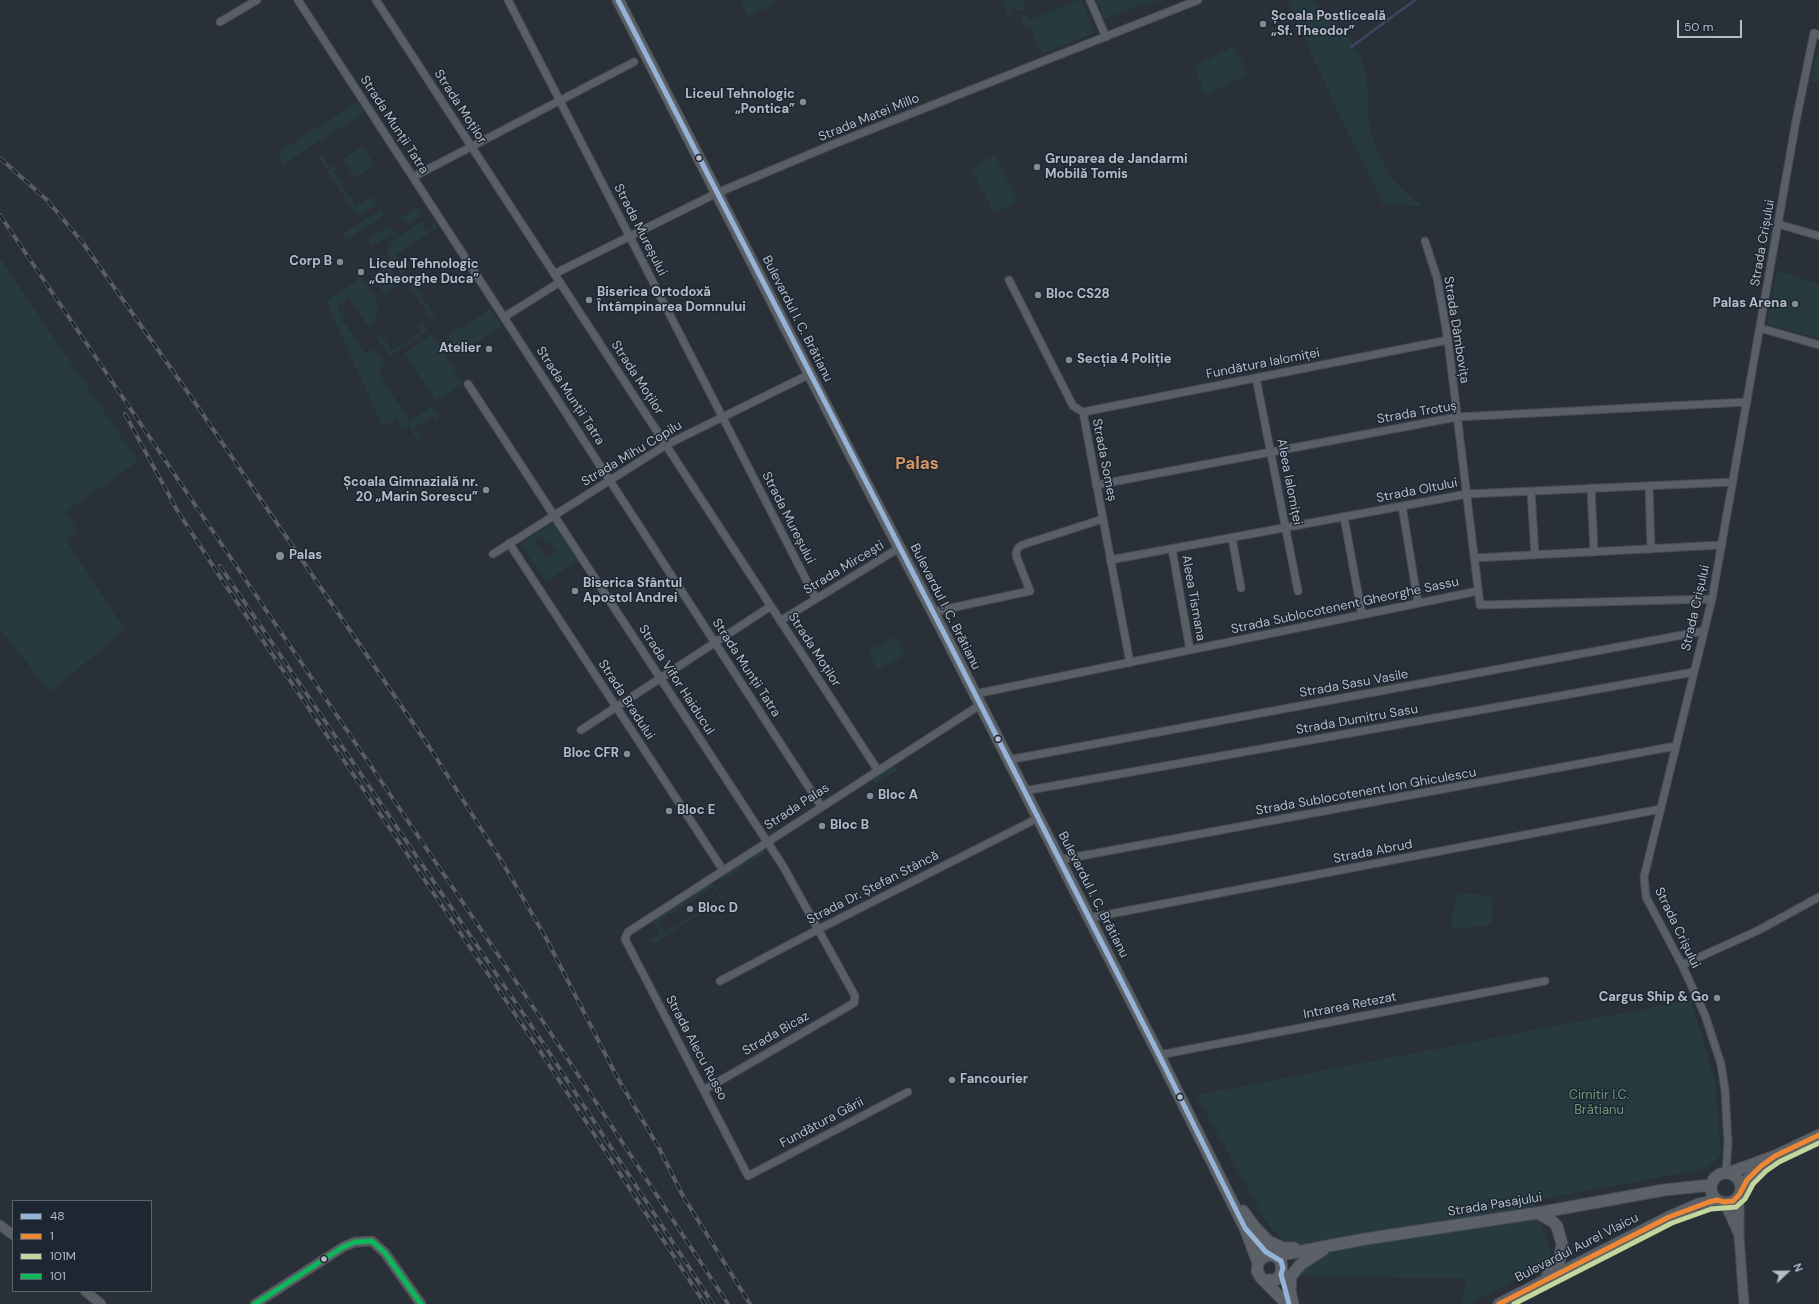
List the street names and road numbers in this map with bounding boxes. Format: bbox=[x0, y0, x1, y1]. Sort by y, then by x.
street label: Strada Moților bbox=[430, 67, 490, 147]
street label: Strada Munții Tatra bbox=[356, 73, 432, 177]
street label: Strada Matei Millo bbox=[816, 91, 922, 145]
street label: Strada Mureșului bbox=[610, 181, 670, 279]
street label: Strada Crișului bbox=[1748, 198, 1778, 288]
street label: Bulevardul I. C. Brătianu bbox=[758, 253, 836, 385]
street label: Strada Dâmbovița bbox=[1440, 275, 1472, 385]
street label: Strada Moților bbox=[607, 338, 667, 418]
street label: Strada Munții Tatra bbox=[532, 344, 608, 448]
street label: Fundătura Ialomiței bbox=[1205, 345, 1321, 383]
street label: Strada Trotuș bbox=[1376, 398, 1458, 428]
street label: Strada Someș bbox=[1088, 417, 1120, 503]
street label: Strada Mihu Copilu bbox=[579, 418, 685, 490]
street label: Aleea Ialomiței bbox=[1273, 437, 1305, 527]
street label: Strada Mureșului bbox=[758, 469, 818, 567]
street label: Strada Oltului bbox=[1375, 476, 1459, 506]
street label: Strada Mircești bbox=[801, 538, 887, 598]
street label: Bulevardul I. C. Brătianu bbox=[906, 541, 984, 673]
street label: Aleea Tismana bbox=[1178, 554, 1208, 642]
street label: Strada Crișului bbox=[1679, 563, 1713, 653]
street label: Strada Sublocotenent Gheorghe Sassu bbox=[1230, 574, 1460, 638]
street label: Strada Moților bbox=[784, 610, 844, 690]
street label: Strada Munții Tatra bbox=[708, 616, 784, 720]
street label: Strada Vifor Haiducul bbox=[635, 622, 717, 738]
street label: Strada Bradului bbox=[594, 657, 658, 743]
street label: Strada Sasu Vasile bbox=[1298, 667, 1410, 701]
street label: Strada Dumitru Sasu bbox=[1295, 702, 1419, 738]
street label: Strada Sublocotenent Ion Ghiculescu bbox=[1255, 765, 1477, 819]
street label: Strada Palas bbox=[762, 780, 832, 834]
street label: Bulevardul I. C. Brătianu bbox=[1054, 829, 1132, 961]
street label: Strada Abrud bbox=[1332, 837, 1414, 867]
street label: Strada Dr. Ștefan Stâncă bbox=[804, 848, 942, 928]
street label: Strada Crișului bbox=[1651, 885, 1703, 971]
street label: Intrarea Retezat bbox=[1302, 989, 1398, 1023]
street label: Strada Alecu Russo bbox=[662, 993, 730, 1103]
street label: Strada Bicaz bbox=[740, 1009, 812, 1059]
street label: Fundătura Gării bbox=[777, 1094, 867, 1152]
street label: Strada Pasajului bbox=[1447, 1190, 1543, 1220]
street label: Bulevardul Aurel Vlaicu bbox=[1513, 1210, 1641, 1286]

